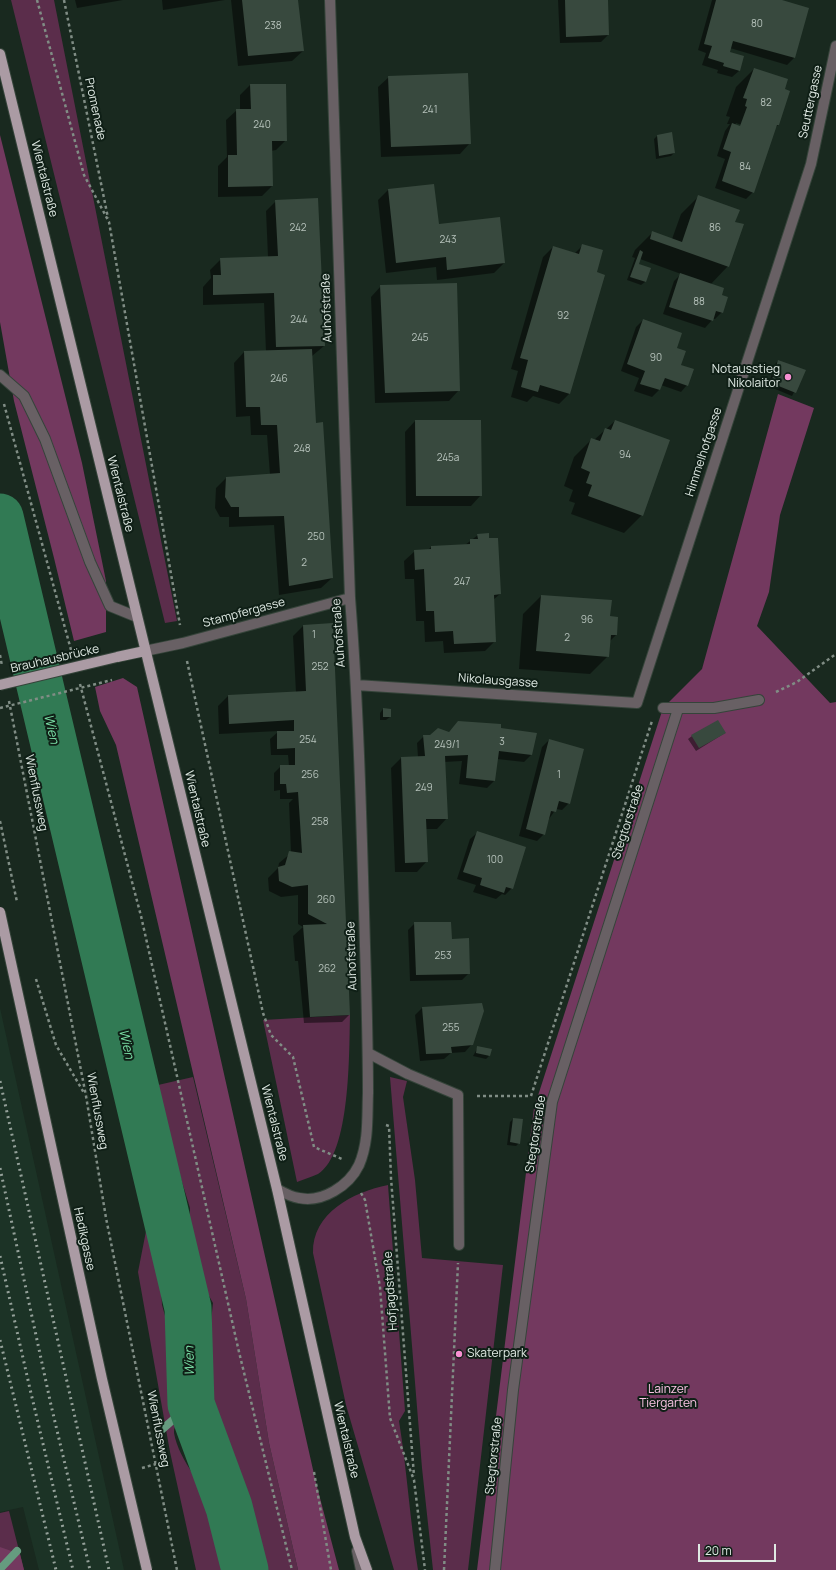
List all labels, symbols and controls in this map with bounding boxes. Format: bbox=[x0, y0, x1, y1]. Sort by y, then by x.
house number: 80 bbox=[751, 18, 763, 30]
house number: 238 bbox=[264, 20, 282, 32]
street label: Seuttergasse bbox=[796, 64, 826, 140]
street label: Promenade bbox=[81, 76, 109, 142]
house number: 82 bbox=[760, 97, 772, 109]
house number: 241 bbox=[422, 104, 438, 116]
house number: 240 bbox=[253, 119, 271, 131]
street label: Wientalstraße bbox=[28, 139, 60, 219]
house number: 84 bbox=[739, 161, 751, 173]
house number: 242 bbox=[289, 222, 307, 234]
house number: 86 bbox=[709, 222, 721, 234]
house number: 243 bbox=[440, 234, 456, 246]
street label: Auhofstraße bbox=[319, 273, 335, 343]
house number: 88 bbox=[693, 296, 705, 308]
house number: 92 bbox=[557, 310, 569, 322]
house number: 244 bbox=[290, 314, 308, 326]
house number: 245 bbox=[411, 332, 429, 344]
house number: 90 bbox=[650, 352, 662, 364]
place label: Notausstieg Nikolaitor bbox=[712, 363, 780, 391]
marker: Notausstieg Nikolaitor bbox=[783, 372, 793, 382]
house number: 246 bbox=[270, 373, 288, 385]
street label: Himmelhofgasse bbox=[683, 406, 725, 498]
house number: 248 bbox=[293, 443, 311, 455]
house number: 94 bbox=[619, 449, 631, 461]
house number: 245a bbox=[437, 452, 459, 464]
street label: Wientalstraße bbox=[104, 454, 136, 534]
house number: 250 bbox=[307, 531, 325, 543]
house number: 2 bbox=[301, 557, 307, 569]
house number: 247 bbox=[454, 576, 470, 588]
street label: Stampfergasse bbox=[201, 595, 287, 631]
street label: Auhofstraße bbox=[329, 598, 349, 668]
house number: 96 bbox=[581, 614, 593, 626]
house number: 1 bbox=[312, 629, 316, 641]
house number: 2 bbox=[564, 632, 570, 644]
street label: Brauhausbrücke bbox=[9, 642, 101, 676]
house number: 252 bbox=[312, 661, 328, 673]
street label: Nikolausgasse bbox=[457, 671, 539, 691]
water label: Wien bbox=[40, 713, 62, 745]
house number: 254 bbox=[299, 734, 317, 746]
house number: 3 bbox=[499, 736, 505, 748]
house number: 249/1 bbox=[434, 739, 460, 751]
street label: Wienflussweg bbox=[22, 753, 50, 833]
street label: Wientalstraße bbox=[181, 769, 213, 849]
house number: 256 bbox=[301, 769, 319, 781]
house number: 1 bbox=[557, 769, 561, 781]
house number: 249 bbox=[415, 782, 433, 794]
street label: Stegtorstraße bbox=[609, 783, 647, 861]
house number: 258 bbox=[311, 816, 329, 828]
house number: 100 bbox=[487, 854, 503, 866]
house number: 260 bbox=[317, 894, 335, 906]
street label: Auhofstraße bbox=[344, 921, 360, 991]
house number: 253 bbox=[434, 950, 452, 962]
house number: 262 bbox=[318, 963, 336, 975]
house number: 255 bbox=[442, 1022, 460, 1034]
water label: Wien bbox=[115, 1028, 137, 1060]
street label: Wienflussweg bbox=[83, 1071, 111, 1151]
street label: Wientalstraße bbox=[258, 1083, 290, 1163]
street label: Stegtorstraße bbox=[523, 1094, 549, 1174]
street label: Hadikgasse bbox=[70, 1206, 98, 1272]
street label: Hofjagdstraße bbox=[381, 1251, 401, 1331]
water label: Wien bbox=[182, 1346, 198, 1376]
place label: Skaterpark bbox=[467, 1347, 527, 1361]
marker: Skaterpark bbox=[454, 1349, 464, 1359]
park label: Lainzer Tiergarten bbox=[639, 1383, 697, 1411]
street label: Wienflussweg bbox=[144, 1389, 172, 1469]
street label: Wientalstraße bbox=[330, 1400, 362, 1480]
street label: Stegtorstraße bbox=[483, 1417, 505, 1495]
scale bar bbox=[700, 1536, 778, 1562]
text: 20 m bbox=[705, 1542, 732, 1559]

